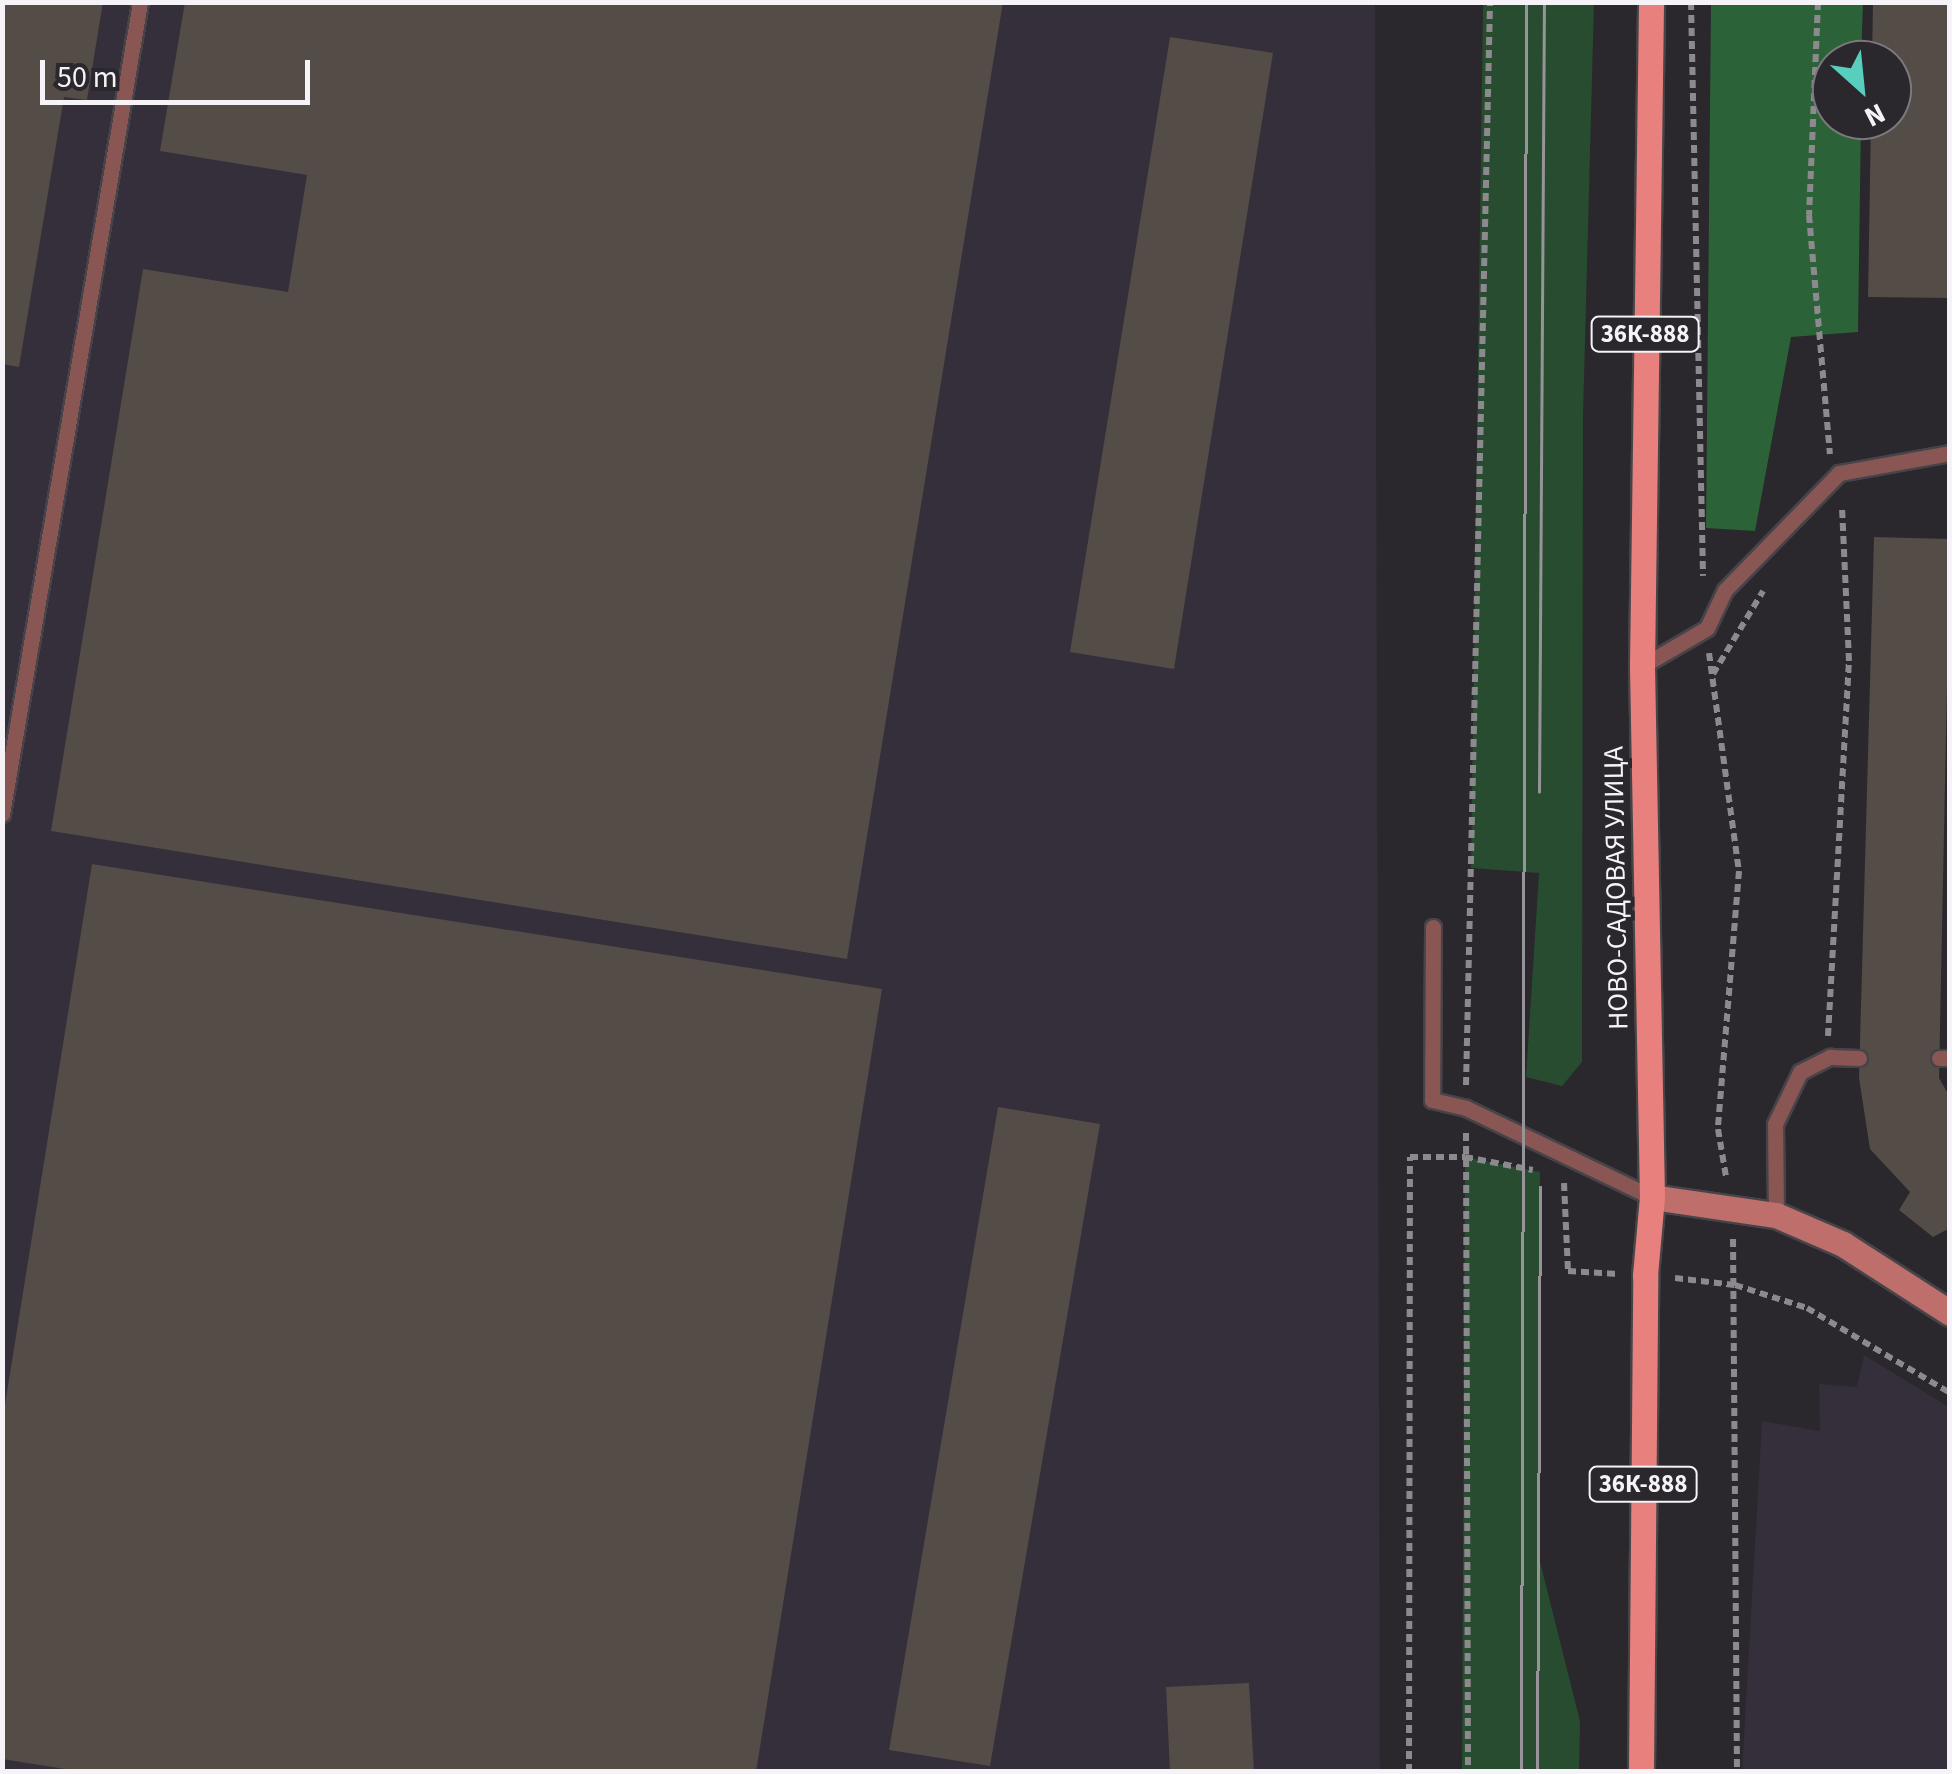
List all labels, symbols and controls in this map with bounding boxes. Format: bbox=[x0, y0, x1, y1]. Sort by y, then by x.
scale bar bbox=[45, 40, 315, 102]
north arrow bbox=[1812, 40, 1912, 140]
text: 50 m bbox=[57, 56, 118, 99]
text: N bbox=[1857, 93, 1892, 137]
road number: 36К-888 bbox=[1590, 314, 1700, 354]
street label: НОВО-САДОВАЯ УЛИЦА bbox=[1597, 746, 1635, 1030]
road number: 36К-888 bbox=[1588, 1464, 1698, 1504]

